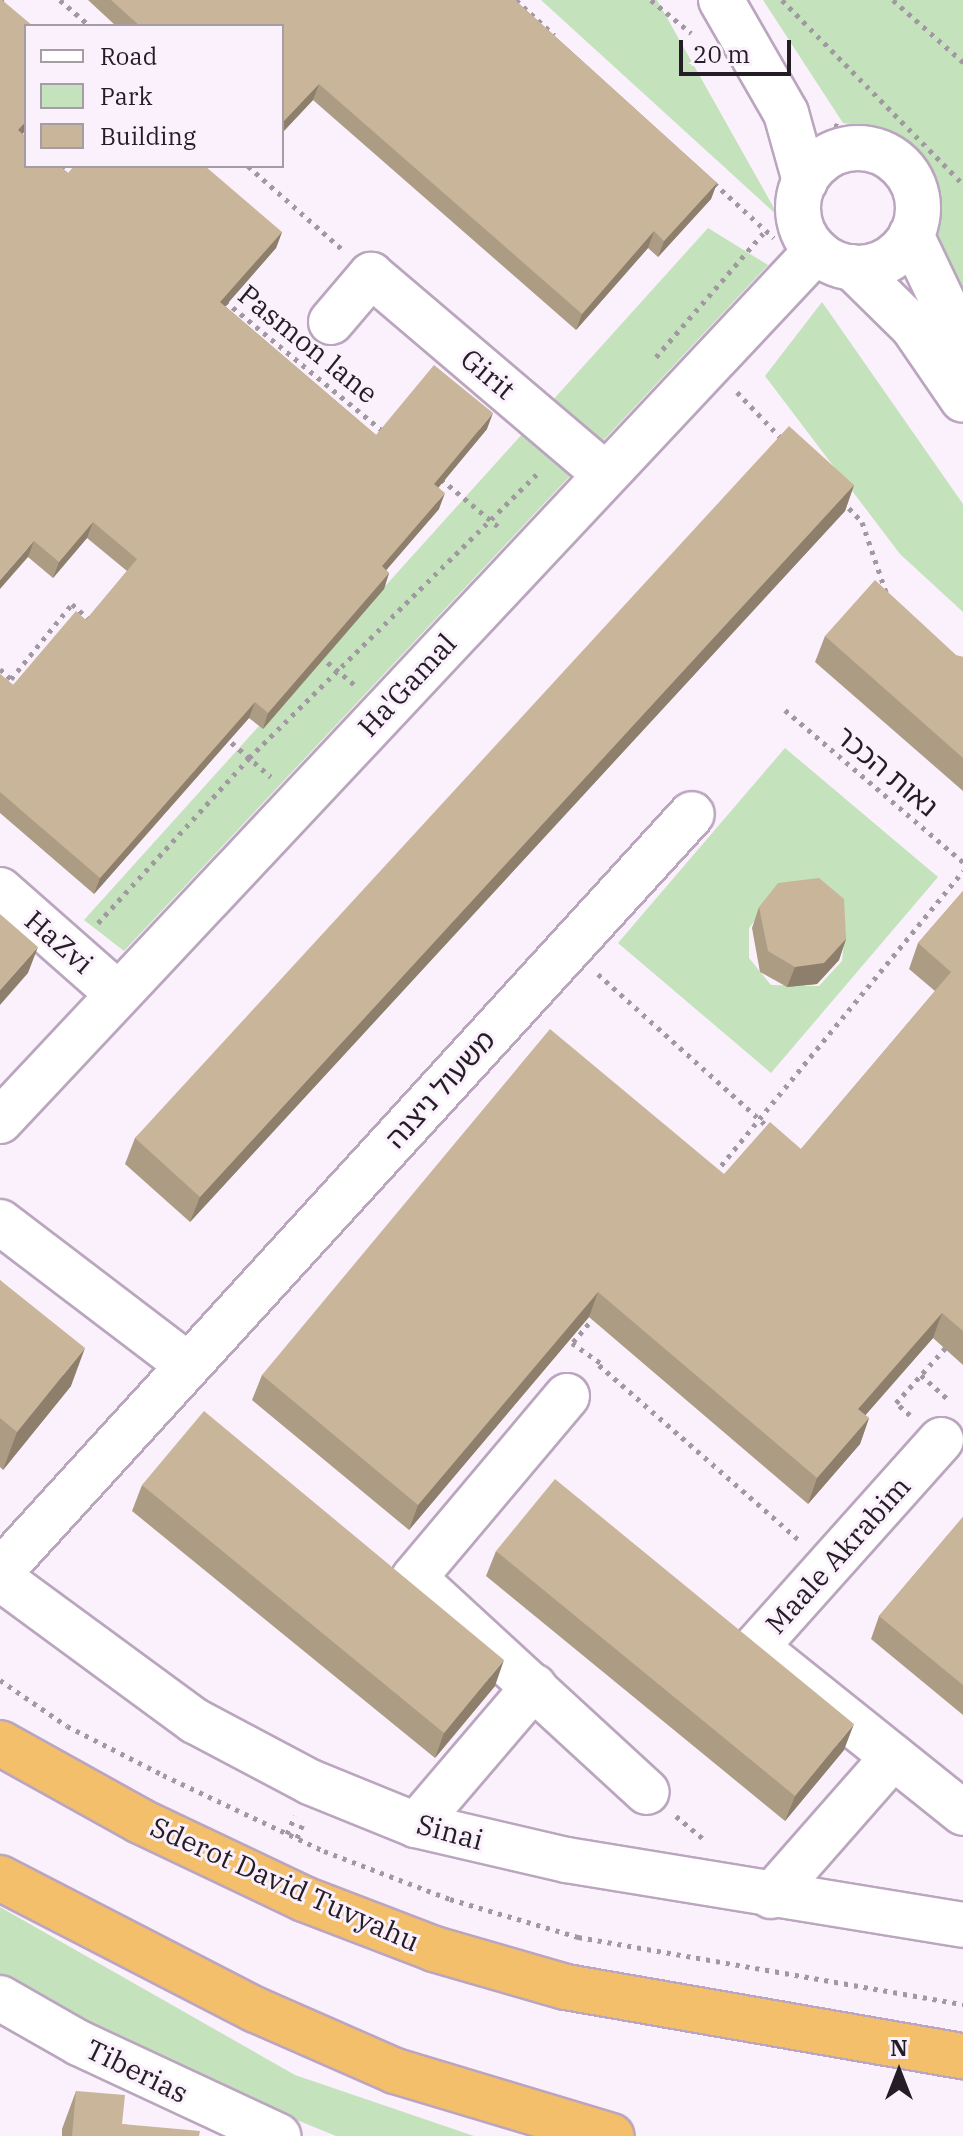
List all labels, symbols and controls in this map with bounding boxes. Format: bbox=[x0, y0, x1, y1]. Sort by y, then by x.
legend bbox=[24, 24, 284, 168]
scale bar bbox=[683, 24, 795, 74]
text: 20 m bbox=[693, 38, 750, 70]
text: Road bbox=[100, 40, 157, 72]
text: Park bbox=[100, 80, 152, 112]
text: Building bbox=[100, 120, 196, 152]
street label: Pasmon lane bbox=[232, 278, 384, 410]
street label: Girit bbox=[454, 342, 522, 406]
street label: Ha'Gamal bbox=[351, 627, 463, 743]
street label: נאות הככר bbox=[829, 719, 945, 823]
street label: HaZvi bbox=[18, 903, 100, 981]
street label: משעול ניצנה bbox=[378, 1023, 502, 1155]
street label: Maale Akrabim bbox=[759, 1470, 917, 1640]
street label: Sinai bbox=[413, 1807, 487, 1857]
street label: Sderot David Tuvyahu bbox=[146, 1810, 424, 1958]
street label: Tiberias bbox=[81, 2032, 193, 2110]
north arrow bbox=[859, 2032, 939, 2112]
text: N bbox=[890, 2033, 908, 2062]

